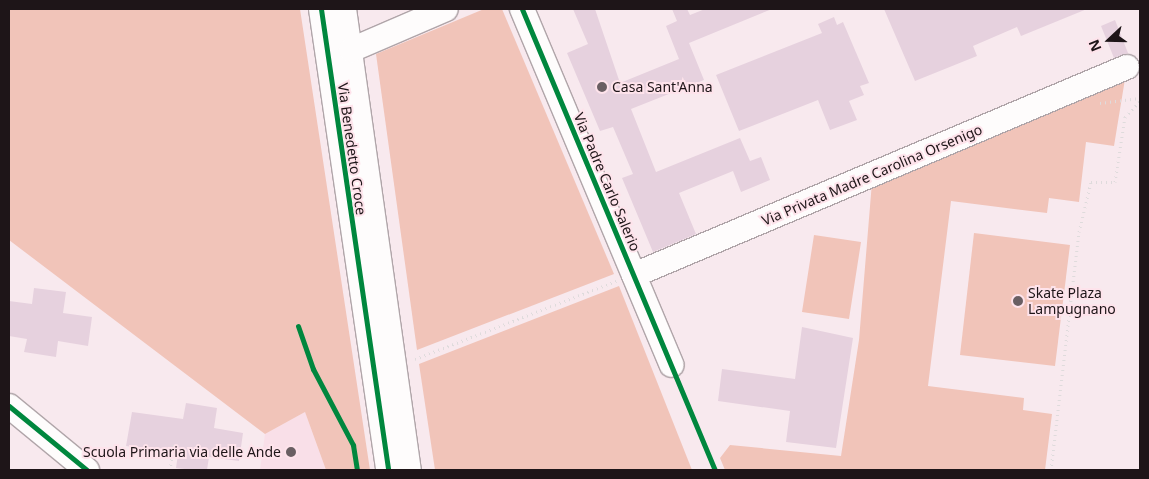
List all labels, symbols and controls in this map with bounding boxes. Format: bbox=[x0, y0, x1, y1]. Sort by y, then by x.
north arrow bbox=[1084, 15, 1134, 65]
text: N bbox=[1084, 37, 1105, 54]
place label: Casa Sant'Anna bbox=[612, 79, 713, 95]
marker: Casa Sant'Anna bbox=[596, 81, 608, 93]
street label: Via Benedetto Croce bbox=[334, 82, 370, 216]
street label: Via Padre Carlo Salerio bbox=[570, 110, 644, 254]
street label: Via Privata Madre Carolina Orsenigo bbox=[759, 121, 985, 229]
place label: Skate Plaza Lampugnano bbox=[1028, 285, 1116, 318]
marker: Skate Plaza Lampugnano bbox=[1012, 295, 1024, 307]
place label: Scuola Primaria via delle Ande bbox=[83, 444, 281, 460]
marker: Scuola Primaria via delle Ande bbox=[285, 446, 297, 458]

